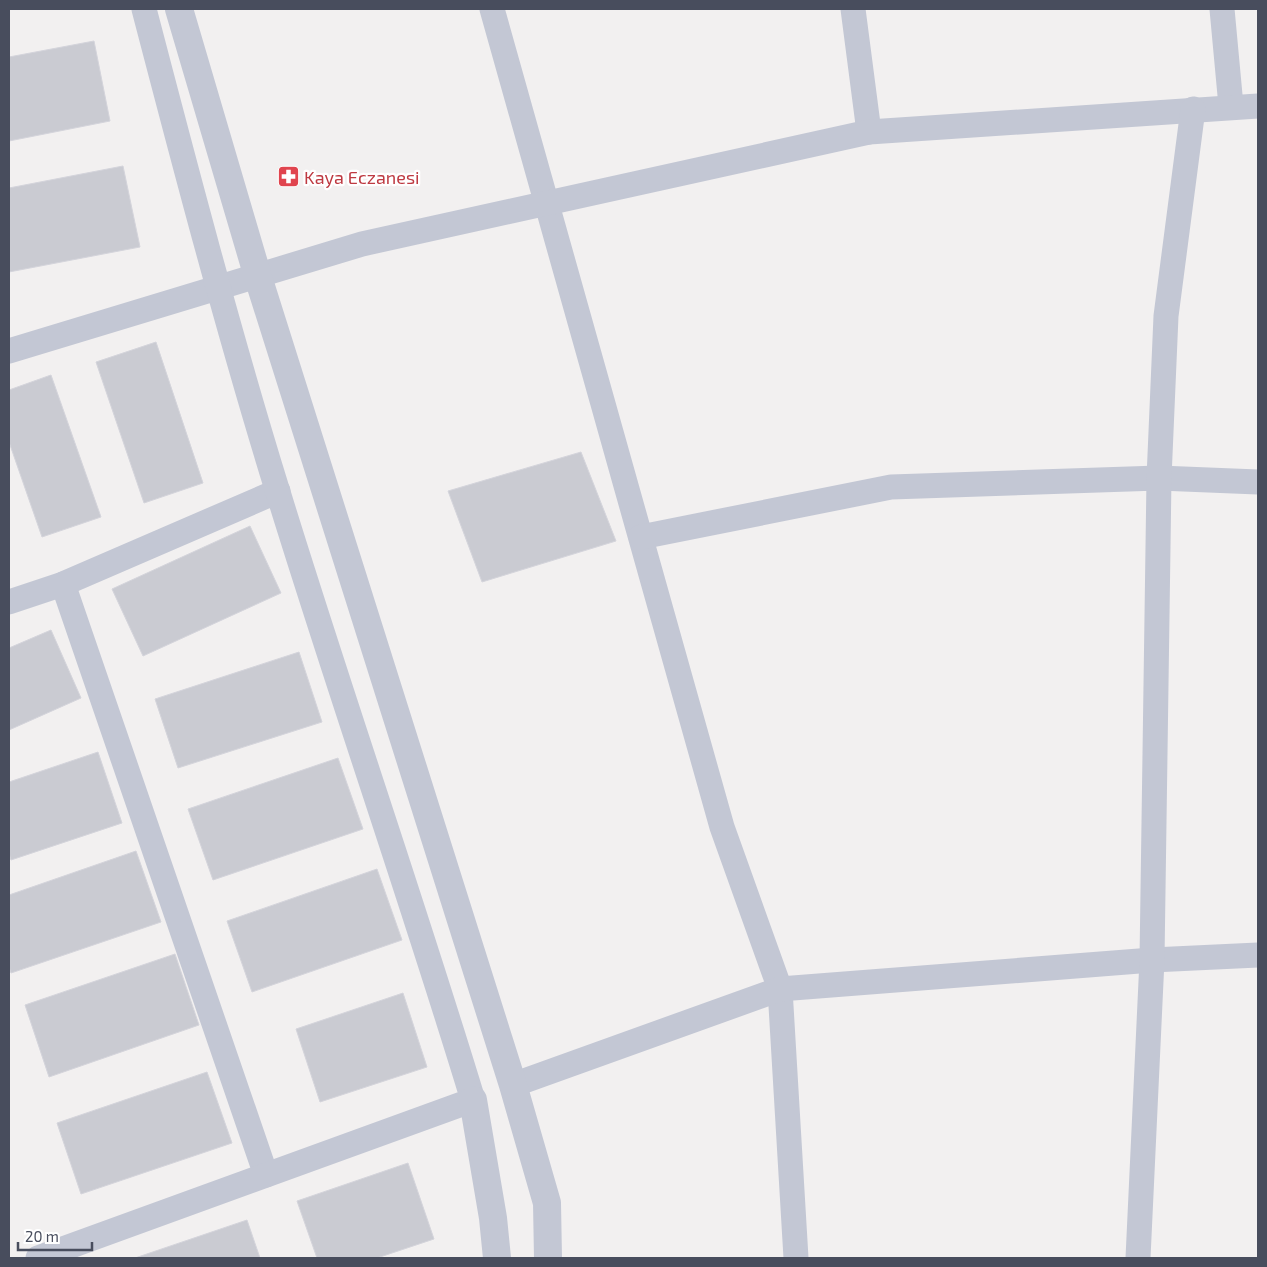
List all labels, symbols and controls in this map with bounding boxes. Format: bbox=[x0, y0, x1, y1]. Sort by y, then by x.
pharmacy icon: Kaya Eczanesi bbox=[276, 165, 300, 189]
place label: Kaya Eczanesi bbox=[304, 166, 420, 188]
scale bar bbox=[18, 1220, 91, 1252]
text: 20 m bbox=[25, 1227, 59, 1245]

